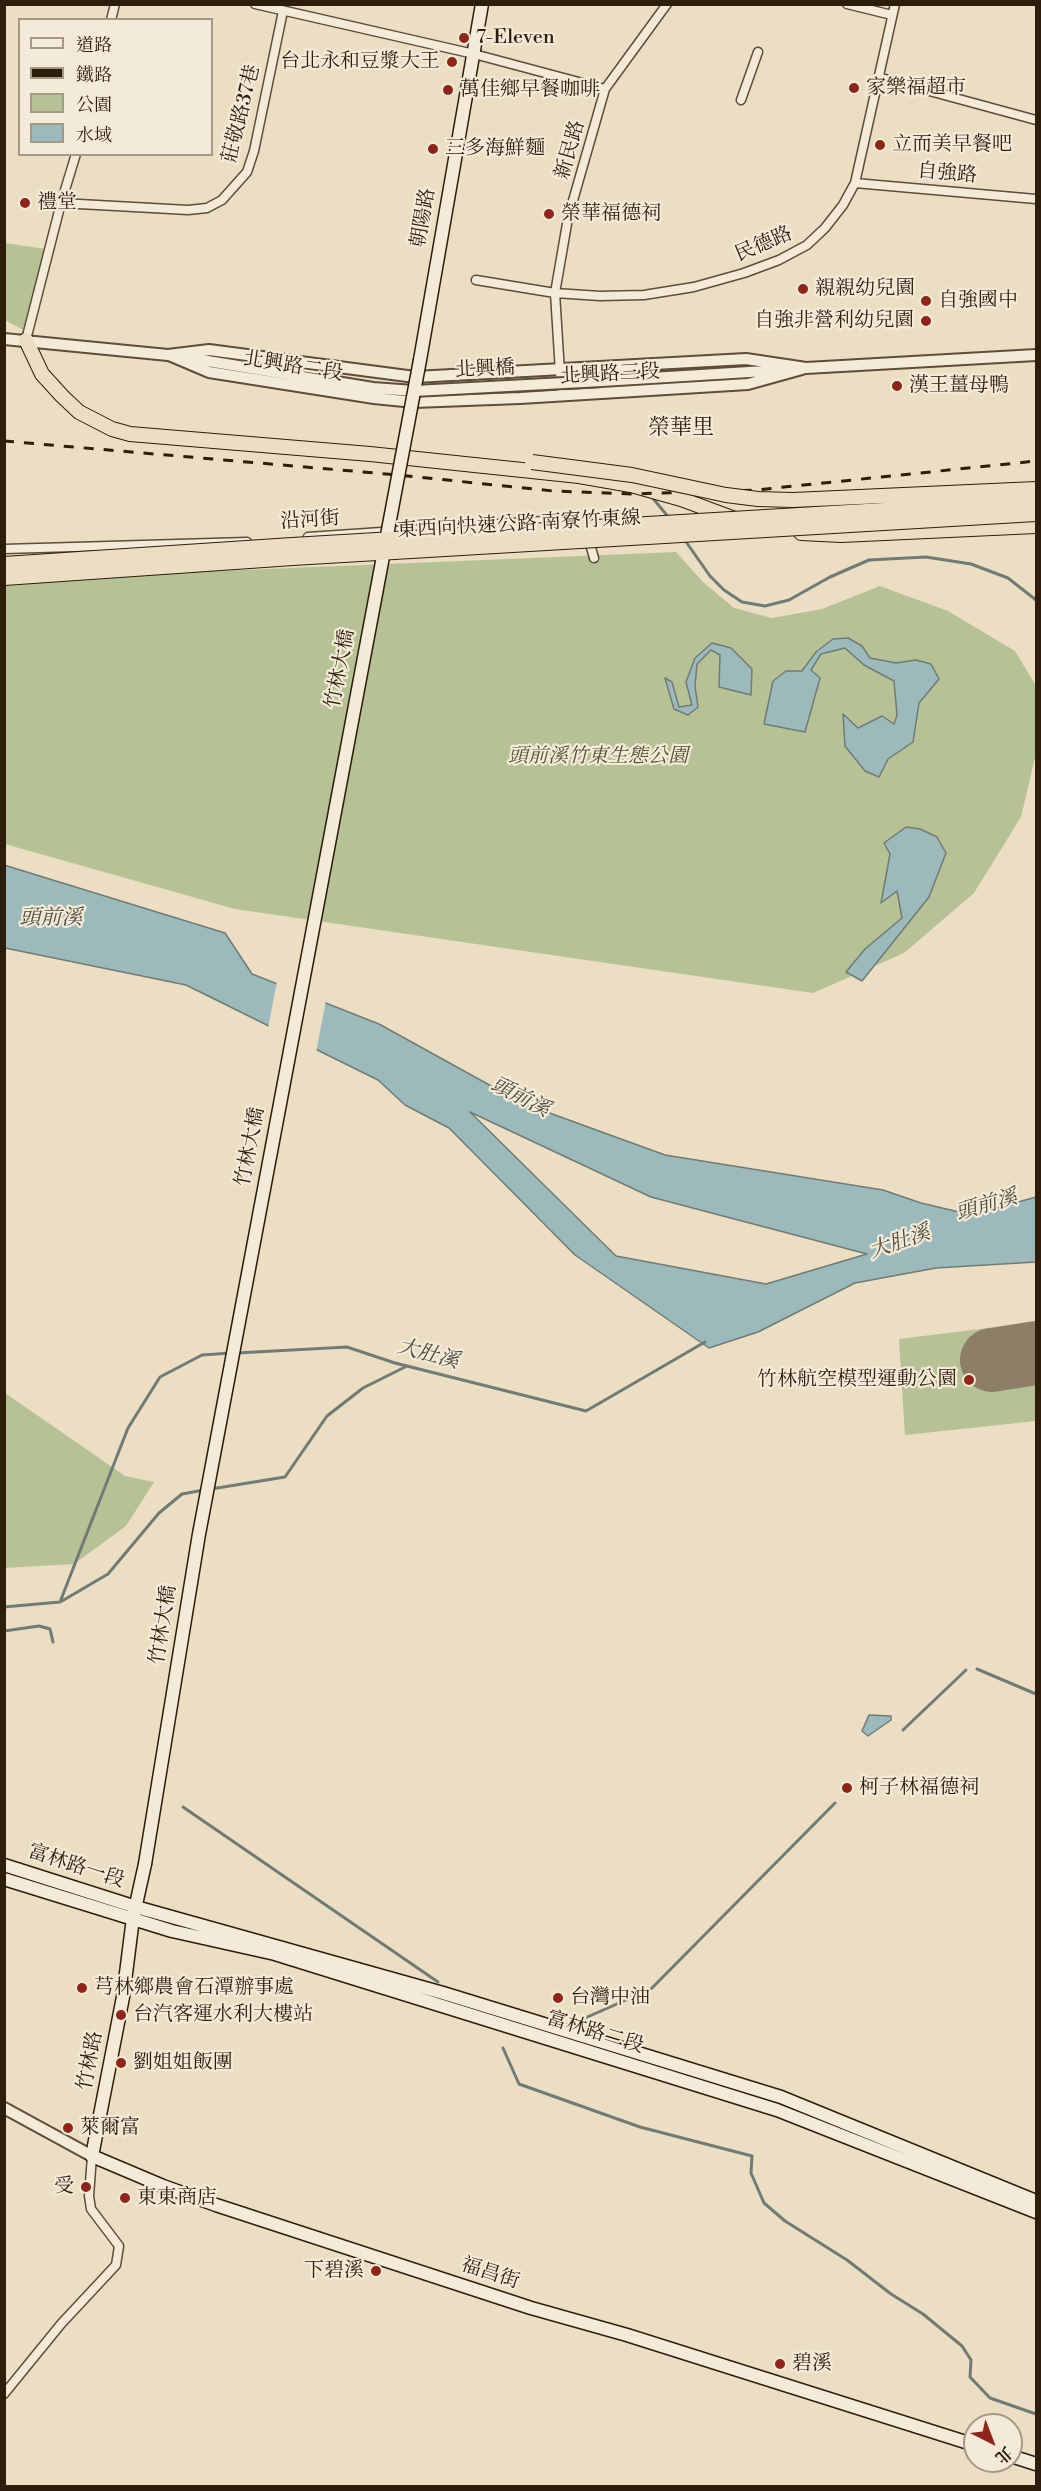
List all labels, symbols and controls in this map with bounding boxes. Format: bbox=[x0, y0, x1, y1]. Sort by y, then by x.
legend bbox=[18, 18, 213, 156]
place label: 7-Eleven bbox=[476, 26, 555, 50]
marker: 7-Eleven bbox=[457, 31, 471, 45]
text: 道路 bbox=[76, 34, 112, 57]
place label: 台北永和豆漿大王 bbox=[280, 50, 440, 74]
marker: 台北永和豆漿大王 bbox=[445, 55, 459, 69]
street label: 莊敬路37巷 bbox=[218, 62, 266, 166]
text: 鐵路 bbox=[76, 64, 112, 87]
place label: 家樂福超市 bbox=[866, 76, 966, 100]
place label: 萬佳鄉早餐咖啡 bbox=[460, 78, 600, 102]
marker: 家樂福超市 bbox=[847, 81, 861, 95]
marker: 萬佳鄉早餐咖啡 bbox=[441, 83, 455, 97]
text: 公園 bbox=[76, 94, 112, 117]
street label: 新民路 bbox=[551, 118, 591, 182]
text: 水域 bbox=[76, 124, 112, 147]
place label: 立而美早餐吧 bbox=[892, 133, 1012, 157]
place label: 三多海鮮麵 bbox=[445, 137, 545, 161]
marker: 立而美早餐吧 bbox=[873, 138, 887, 152]
marker: 三多海鮮麵 bbox=[426, 142, 440, 156]
street label: 自強路 bbox=[916, 159, 978, 189]
street label: 朝陽路 bbox=[407, 186, 441, 250]
place label: 禮堂 bbox=[37, 191, 77, 215]
marker: 禮堂 bbox=[18, 196, 32, 210]
place label: 榮華福德祠 bbox=[561, 202, 661, 226]
marker: 榮華福德祠 bbox=[542, 207, 556, 221]
street label: 民德路 bbox=[732, 222, 796, 268]
place label: 親親幼兒園 bbox=[815, 277, 915, 301]
marker: 親親幼兒園 bbox=[796, 282, 810, 296]
place label: 自強國中 bbox=[938, 289, 1018, 313]
marker: 自強國中 bbox=[919, 294, 933, 308]
place label: 自強非營利幼兒園 bbox=[754, 309, 914, 333]
marker: 自強非營利幼兒園 bbox=[919, 314, 933, 328]
street label: 北興路二段 bbox=[242, 347, 344, 387]
street label: 北興橋 bbox=[454, 356, 516, 384]
street label: 北興路三段 bbox=[559, 360, 661, 390]
place label: 漢王薑母鴨 bbox=[909, 374, 1009, 398]
marker: 漢王薑母鴨 bbox=[890, 379, 904, 393]
district label: 榮華里 bbox=[648, 416, 714, 442]
street label: 沿河街 bbox=[279, 507, 341, 535]
street label: 東西向快速公路 南寮竹東線 bbox=[396, 507, 642, 543]
street label: 竹林大橋 bbox=[322, 627, 360, 711]
park label: 頭前溪竹東生態公園 bbox=[508, 745, 688, 769]
water label: 頭前溪 bbox=[20, 906, 82, 932]
water label: 頭前溪 bbox=[486, 1072, 554, 1124]
street label: 竹林大橋 bbox=[232, 1105, 270, 1189]
water label: 頭前溪 bbox=[953, 1185, 1021, 1227]
water label: 大肚溪 bbox=[866, 1221, 934, 1265]
water label: 大肚溪 bbox=[394, 1335, 462, 1375]
place label: 竹林航空模型運動公園 bbox=[757, 1368, 957, 1392]
marker: 竹林航空模型運動公園 bbox=[962, 1373, 976, 1387]
street label: 竹林大橋 bbox=[146, 1584, 182, 1666]
place label: 柯子林福德祠 bbox=[859, 1776, 979, 1800]
marker: 柯子林福德祠 bbox=[840, 1781, 854, 1795]
street label: 富林路一段 bbox=[25, 1840, 127, 1894]
place label: 芎林鄉農會石潭辦事處 bbox=[94, 1976, 294, 2000]
marker: 芎林鄉農會石潭辦事處 bbox=[75, 1981, 89, 1995]
place label: 台灣中油 bbox=[570, 1986, 650, 2010]
marker: 台灣中油 bbox=[551, 1991, 565, 2005]
place label: 台汽客運水利大樓站 bbox=[133, 2003, 313, 2027]
street label: 富林路二段 bbox=[544, 2007, 646, 2059]
marker: 台汽客運水利大樓站 bbox=[114, 2008, 128, 2022]
street label: 竹林路 bbox=[73, 2029, 109, 2093]
place label: 劉姐姐飯團 bbox=[133, 2051, 233, 2075]
marker: 劉姐姐飯團 bbox=[114, 2056, 128, 2070]
place label: 萊爾富 bbox=[80, 2116, 140, 2140]
marker: 萊爾富 bbox=[61, 2121, 75, 2135]
place label: 受 bbox=[54, 2175, 74, 2199]
marker: 受 bbox=[79, 2180, 93, 2194]
place label: 東東商店 bbox=[137, 2186, 217, 2210]
marker: 東東商店 bbox=[118, 2191, 132, 2205]
street label: 福昌街 bbox=[458, 2253, 522, 2295]
place label: 下碧溪 bbox=[304, 2259, 364, 2283]
marker: 下碧溪 bbox=[369, 2264, 383, 2278]
place label: 碧溪 bbox=[792, 2352, 832, 2376]
marker: 碧溪 bbox=[773, 2357, 787, 2371]
north arrow bbox=[963, 2413, 1023, 2473]
text: 北 bbox=[991, 2442, 1016, 2468]

